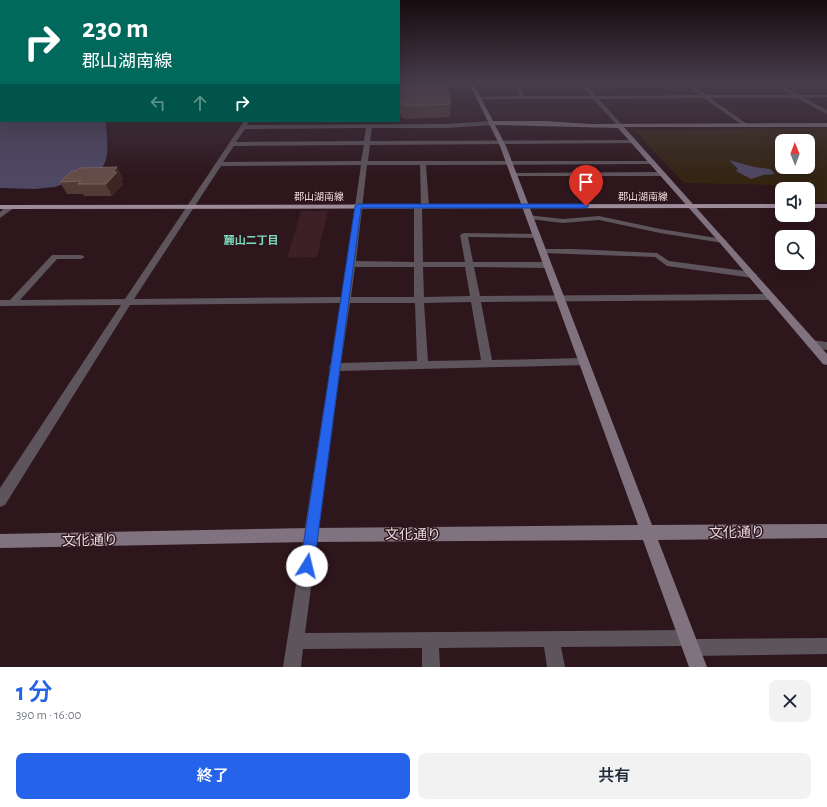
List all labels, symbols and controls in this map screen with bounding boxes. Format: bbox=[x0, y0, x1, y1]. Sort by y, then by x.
text: 230 m bbox=[82, 15, 149, 43]
icon: right bbox=[16, 16, 68, 68]
text: 郡山湖南線 bbox=[82, 53, 172, 71]
icon: left bbox=[147, 92, 169, 114]
icon: ahead bbox=[189, 92, 211, 114]
icon: right bbox=[231, 92, 253, 114]
north arrow bbox=[775, 134, 815, 174]
map controls bbox=[775, 134, 815, 270]
pin bbox=[569, 165, 603, 206]
icon: arrive bbox=[575, 171, 597, 193]
button: sound bbox=[775, 182, 815, 222]
street label: 郡山湖南線 bbox=[294, 191, 344, 202]
street label: 郡山湖南線 bbox=[618, 191, 668, 202]
button: search bbox=[775, 230, 815, 270]
district label: 麓山二丁目 bbox=[224, 235, 279, 246]
street label: 文化通り bbox=[709, 525, 765, 540]
street label: 文化通り bbox=[385, 527, 441, 542]
street label: 文化通り bbox=[62, 533, 118, 548]
position arrow bbox=[286, 545, 328, 587]
button: close bbox=[769, 680, 811, 722]
text: 1 分 bbox=[16, 681, 52, 705]
text: 390 m · 16:00 bbox=[16, 709, 81, 722]
button: 終了 bbox=[16, 753, 410, 799]
button: 共有 bbox=[418, 753, 811, 799]

